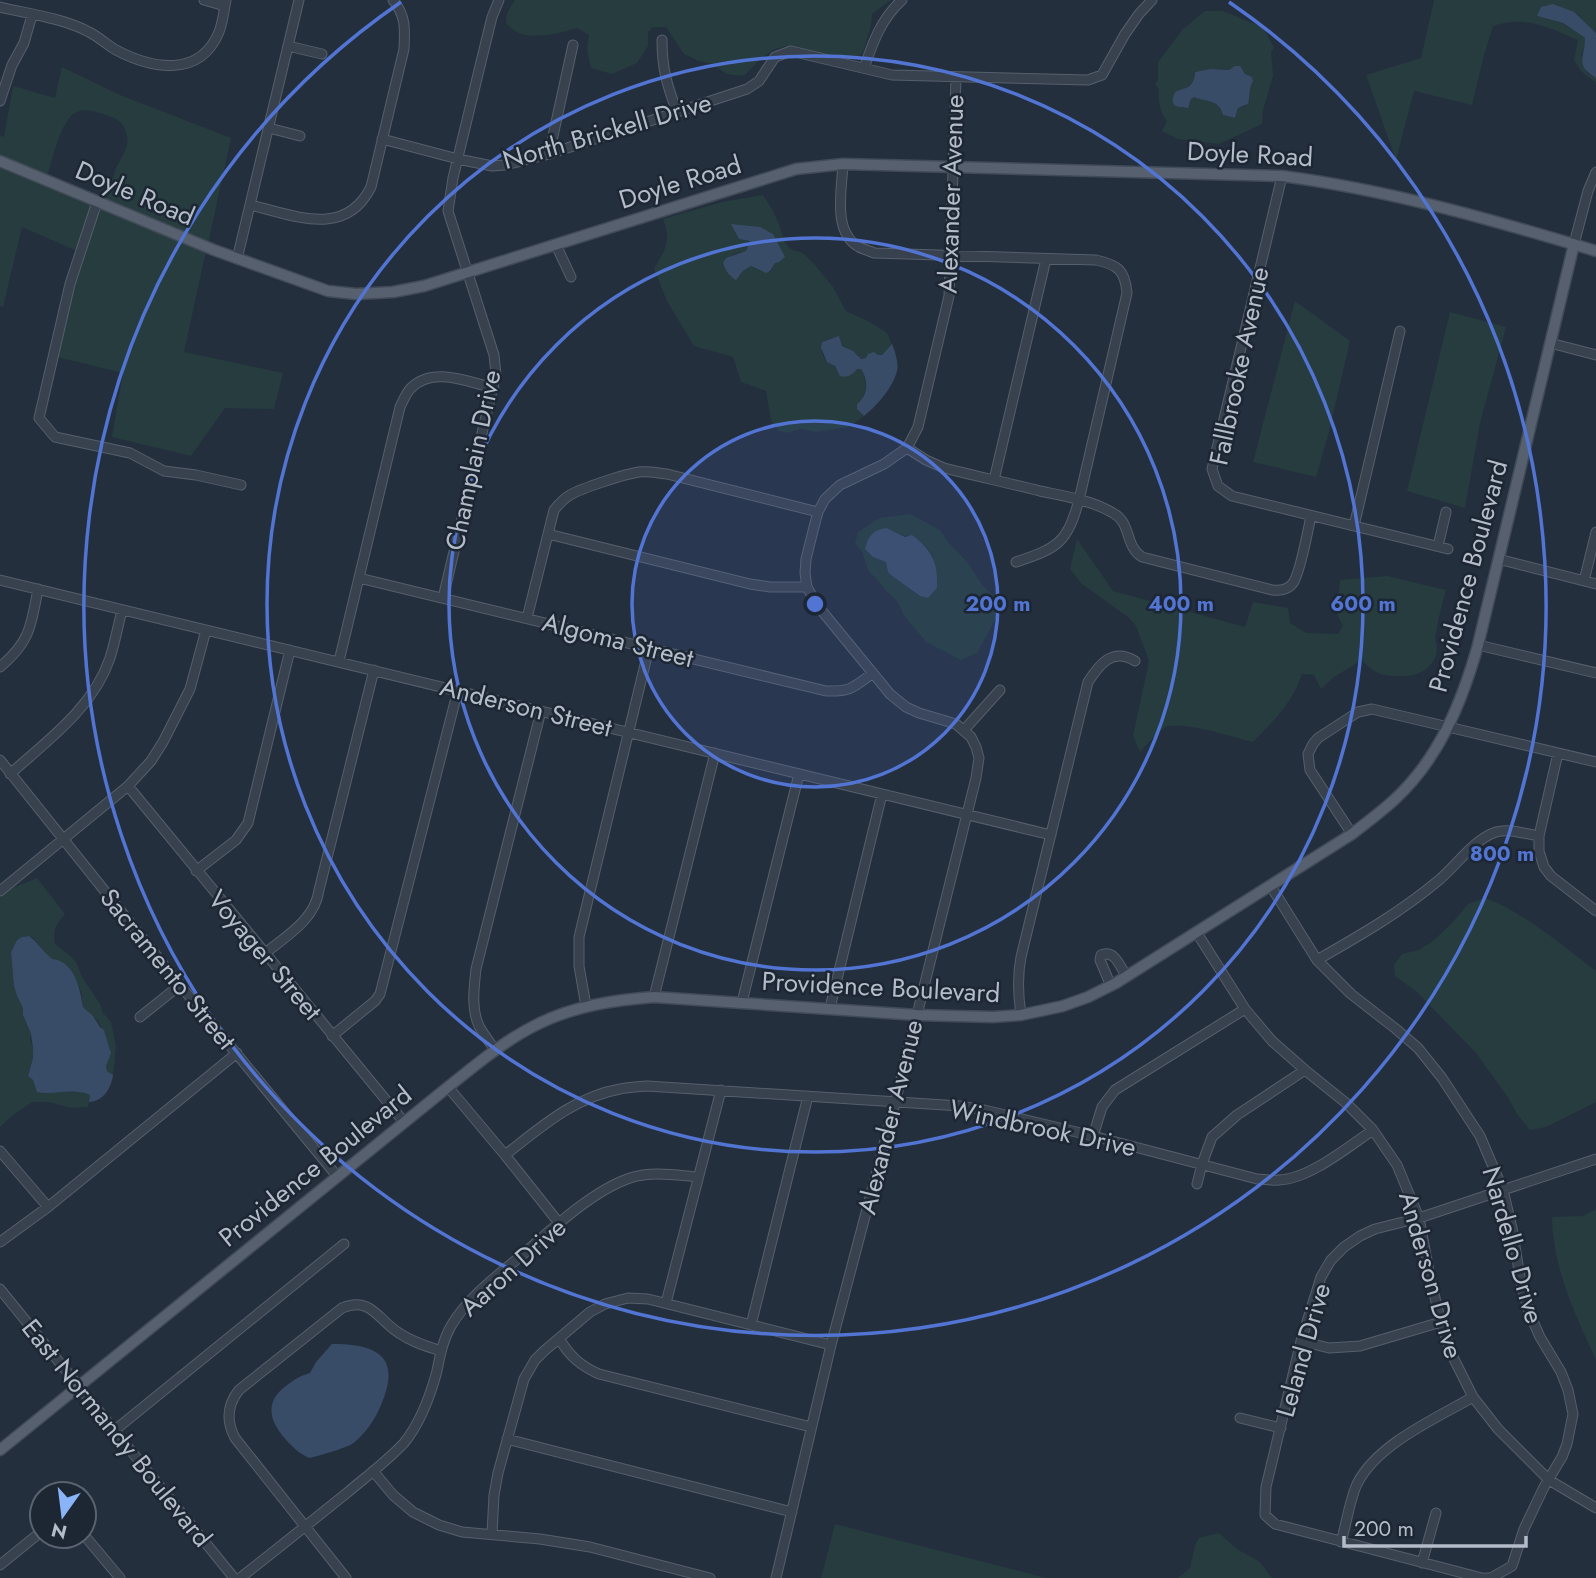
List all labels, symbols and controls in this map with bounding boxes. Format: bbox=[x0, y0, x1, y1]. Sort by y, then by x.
street label: North Brickell Drive bbox=[498, 83, 716, 179]
street label: Alexander Avenue bbox=[929, 94, 973, 294]
street label: Doyle Road bbox=[1186, 132, 1314, 176]
street label: Doyle Road bbox=[614, 145, 746, 219]
street label: Doyle Road bbox=[69, 151, 201, 235]
street label: Fallbrooke Avenue bbox=[1199, 263, 1279, 469]
street label: Champlain Drive bbox=[435, 366, 511, 554]
street label: Providence Boulevard bbox=[1419, 456, 1517, 696]
text: 200 m bbox=[965, 589, 1031, 619]
text: 400 m bbox=[1148, 589, 1214, 619]
text: 600 m bbox=[1330, 589, 1396, 619]
centre of rings bbox=[803, 592, 827, 616]
street label: Algoma Street bbox=[538, 603, 698, 677]
street label: Anderson Street bbox=[436, 667, 617, 747]
text: 800 m bbox=[1470, 839, 1534, 869]
street label: Sacramento Street bbox=[91, 880, 246, 1059]
street label: Voyager Street bbox=[199, 882, 331, 1029]
street label: Providence Boulevard bbox=[761, 962, 1001, 1012]
street label: Alexander Avenue bbox=[847, 1016, 933, 1218]
street label: Providence Boulevard bbox=[210, 1076, 420, 1256]
street label: Windbrook Drive bbox=[946, 1090, 1140, 1166]
street label: Nardello Drive bbox=[1472, 1162, 1554, 1328]
street label: Anderson Drive bbox=[1389, 1187, 1473, 1363]
street label: Aaron Drive bbox=[451, 1209, 575, 1325]
street label: Leland Drive bbox=[1266, 1279, 1340, 1421]
street label: East Normandy Boulevard bbox=[15, 1313, 219, 1553]
north arrow bbox=[28, 1480, 98, 1550]
scale bar bbox=[1344, 1504, 1526, 1548]
text: 200 m bbox=[1354, 1514, 1414, 1544]

